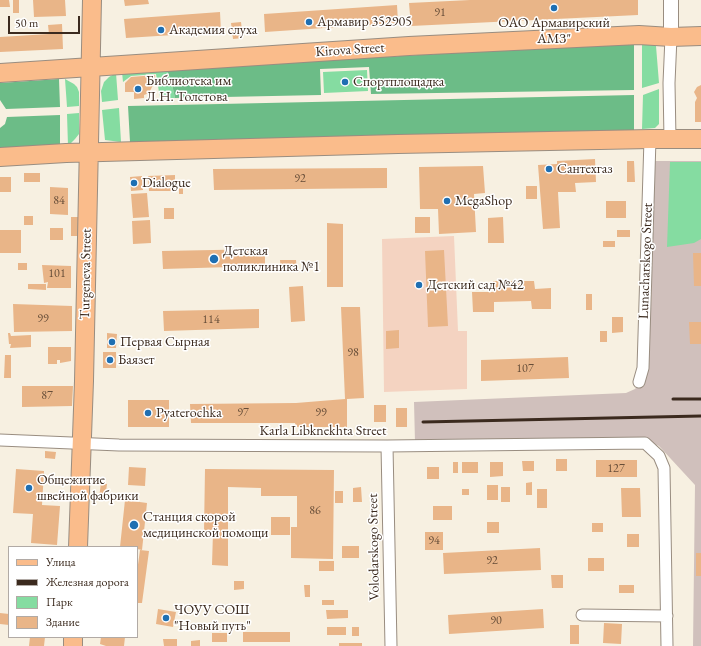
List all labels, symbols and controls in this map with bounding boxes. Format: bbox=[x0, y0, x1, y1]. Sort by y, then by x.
marker: ОАО Армавирский АМЗ" bbox=[549, 3, 559, 13]
house number: 91 bbox=[434, 6, 446, 20]
scale bar bbox=[10, 8, 82, 34]
place label: Армавир 352905 bbox=[317, 14, 412, 30]
text: 50 m bbox=[15, 15, 38, 31]
place label: ОАО Армавирский АМЗ" bbox=[498, 15, 610, 48]
marker: Армавир 352905 bbox=[304, 17, 314, 27]
place label: Академия слуха bbox=[169, 22, 257, 38]
marker: Академия слуха bbox=[156, 25, 166, 35]
street label: Kirova Street bbox=[315, 39, 385, 61]
place label: Библиотека им Л.Н. Толстова bbox=[146, 73, 231, 106]
place label: Спортплощадка bbox=[353, 74, 444, 90]
marker: Спортплощадка bbox=[340, 77, 350, 87]
marker: Библиотека им Л.Н. Толстова bbox=[133, 84, 143, 94]
place label: Сантехгаз bbox=[557, 161, 613, 177]
marker: Сантехгаз bbox=[544, 164, 554, 174]
house number: 92 bbox=[294, 172, 306, 186]
place label: Dialogue bbox=[142, 175, 191, 191]
marker: Dialogue bbox=[129, 178, 139, 188]
place label: MegaShop bbox=[455, 193, 512, 209]
house number: 84 bbox=[53, 194, 65, 208]
marker: MegaShop bbox=[442, 196, 452, 206]
street label: Lunacharskogo Street bbox=[636, 203, 656, 319]
street label: Turgeneva Street bbox=[77, 228, 95, 320]
place label: Детская поликлиника №1 bbox=[223, 243, 320, 276]
marker: Детская поликлиника №1 bbox=[208, 253, 220, 265]
house number: 101 bbox=[48, 267, 66, 281]
place label: Детский сад №42 bbox=[427, 277, 524, 293]
marker: Детский сад №42 bbox=[414, 280, 424, 290]
house number: 99 bbox=[37, 312, 49, 326]
house number: 114 bbox=[202, 313, 220, 327]
place label: Первая Сырная bbox=[120, 334, 210, 350]
marker: Первая Сырная bbox=[107, 337, 117, 347]
house number: 98 bbox=[347, 346, 359, 360]
place label: Баязет bbox=[118, 352, 155, 368]
marker: Баязет bbox=[105, 355, 115, 365]
house number: 107 bbox=[516, 362, 534, 376]
house number: 87 bbox=[41, 389, 53, 403]
place label: Pyaterochka bbox=[156, 405, 222, 421]
house number: 97 bbox=[237, 406, 249, 420]
house number: 99 bbox=[315, 406, 327, 420]
marker: Pyaterochka bbox=[143, 408, 153, 418]
street label: Karla Libknekhta Street bbox=[260, 423, 386, 439]
house number: 127 bbox=[607, 462, 625, 476]
place label: Общежитие швейной фабрики bbox=[37, 472, 139, 504]
marker: Общежитие швейной фабрики bbox=[24, 483, 34, 493]
street label: Volodarskogo Street bbox=[365, 493, 383, 601]
house number: 86 bbox=[309, 504, 321, 518]
place label: Станция скорой медицинской помощи bbox=[143, 509, 268, 542]
marker: Станция скорой медицинской помощи bbox=[128, 519, 140, 531]
house number: 94 bbox=[428, 534, 440, 548]
legend bbox=[8, 546, 138, 638]
text: Улица bbox=[46, 554, 76, 570]
house number: 92 bbox=[486, 554, 498, 568]
text: Железная дорога bbox=[46, 574, 129, 590]
text: Парк bbox=[46, 594, 73, 610]
place label: ЧОУУ СОШ "Новый путь" bbox=[174, 602, 251, 634]
marker: ЧОУУ СОШ "Новый путь" bbox=[161, 613, 171, 623]
text: Здание bbox=[46, 614, 80, 630]
house number: 90 bbox=[490, 614, 502, 628]

